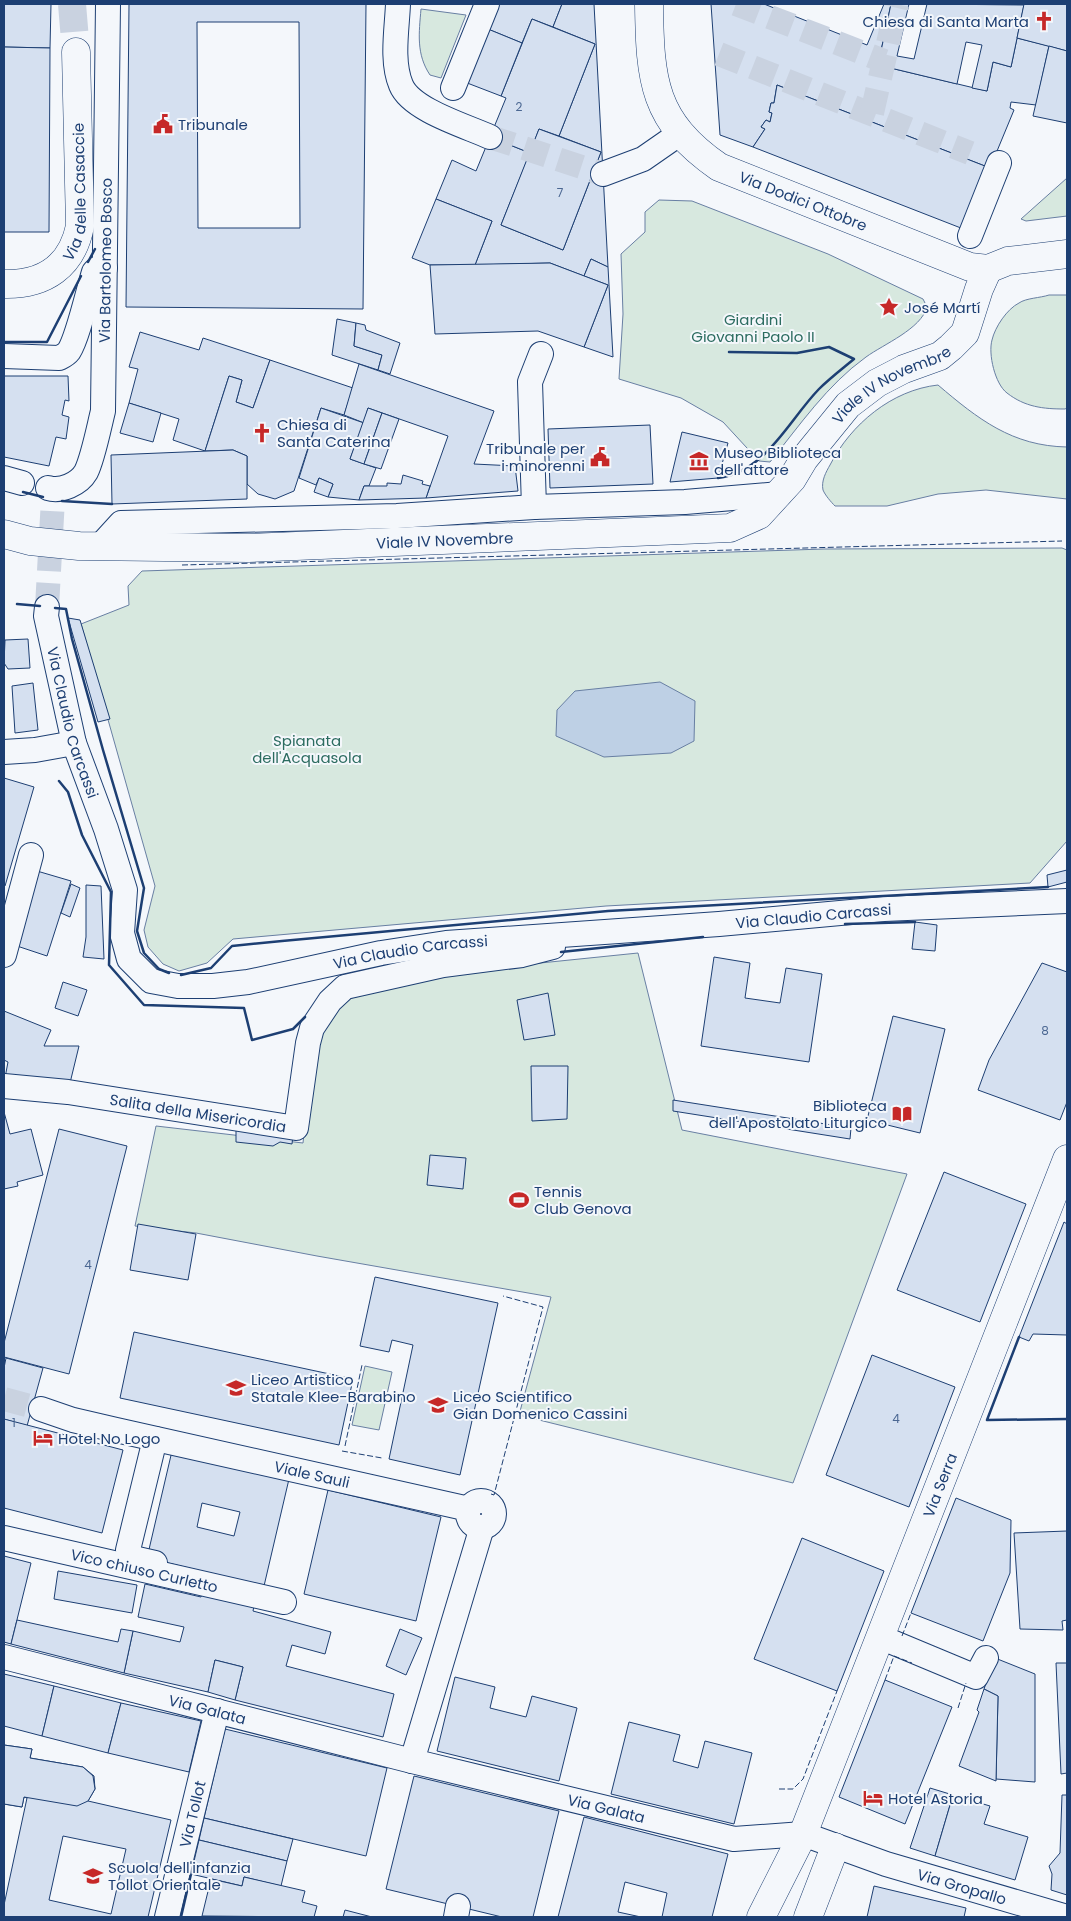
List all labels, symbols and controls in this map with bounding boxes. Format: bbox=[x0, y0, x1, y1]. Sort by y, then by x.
church icon: Chiesa di Santa Marta bbox=[1033, 10, 1055, 32]
place label: Chiesa di Santa Marta bbox=[863, 11, 1029, 32]
house number: 2 bbox=[516, 98, 523, 115]
public building icon: Tribunale bbox=[152, 113, 174, 135]
place label: Tribunale bbox=[178, 114, 248, 135]
street label: Via delle Casaccie bbox=[57, 123, 91, 265]
street label: Via Dodici Ottobre bbox=[736, 166, 870, 236]
street label: Via Bartolomeo Bosco bbox=[93, 178, 116, 343]
house number: 7 bbox=[557, 184, 564, 201]
place icon: José Martí bbox=[878, 296, 900, 318]
place label: José Martí bbox=[904, 297, 981, 318]
park label: Giardini Giovanni Paolo II bbox=[691, 309, 815, 347]
street label: Viale IV Novembre bbox=[827, 341, 955, 428]
place label: Chiesa di Santa Caterina bbox=[277, 414, 391, 452]
church icon: Chiesa di Santa Caterina bbox=[251, 422, 273, 444]
place label: Tribunale per i minorenni bbox=[486, 438, 585, 476]
place label: Museo Biblioteca dell'attore bbox=[714, 442, 841, 480]
public building icon: Tribunale per i minorenni bbox=[589, 446, 611, 468]
museum icon: Museo Biblioteca dell'attore bbox=[688, 450, 710, 472]
street label: Viale IV Novembre bbox=[376, 527, 514, 553]
street label: Via Claudio Carcassi bbox=[43, 645, 104, 801]
park label: Spianata dell'Acquasola bbox=[252, 730, 362, 768]
street label: Via Claudio Carcassi bbox=[735, 898, 892, 933]
street label: Via Claudio Carcassi bbox=[331, 930, 488, 974]
house number: 8 bbox=[1041, 1022, 1049, 1039]
street label: Salita della Misericordia bbox=[108, 1088, 288, 1137]
place label: Biblioteca dell'Apostolato Liturgico bbox=[709, 1095, 887, 1133]
library icon: Biblioteca dell'Apostolato Liturgico bbox=[891, 1103, 913, 1125]
place label: Tennis Club Genova bbox=[534, 1181, 632, 1219]
sports icon: Tennis Club Genova bbox=[508, 1189, 530, 1211]
house number: 4 bbox=[84, 1256, 92, 1273]
place label: Liceo Artistico Statale Klee-Barabino bbox=[251, 1369, 416, 1407]
school or university icon: Liceo Artistico Statale Klee-Barabino bbox=[225, 1377, 247, 1399]
place label: Liceo Scientifico Gian Domenico Cassini bbox=[453, 1386, 627, 1424]
school or university icon: Liceo Scientifico Gian Domenico Cassini bbox=[427, 1394, 449, 1416]
house number: 4 bbox=[892, 1410, 900, 1427]
house number: 1 bbox=[12, 1414, 16, 1431]
hotel icon: Hotel No Logo bbox=[32, 1427, 54, 1449]
place label: Hotel No Logo bbox=[58, 1428, 160, 1449]
street label: Via Serra bbox=[918, 1450, 962, 1520]
street label: Viale Sauli bbox=[272, 1455, 352, 1493]
street label: Vico chiuso Curletto bbox=[69, 1543, 220, 1597]
street label: Via Galata bbox=[166, 1689, 248, 1729]
street label: Via Tollot bbox=[174, 1778, 210, 1850]
hotel icon: Hotel Astoria bbox=[862, 1787, 884, 1809]
place label: Hotel Astoria bbox=[888, 1788, 983, 1809]
street label: Via Galata bbox=[565, 1789, 647, 1828]
place label: Scuola dell'infanzia Tollot Orientale bbox=[108, 1857, 251, 1895]
street label: Via Gropallo bbox=[915, 1863, 1009, 1909]
school or university icon: Scuola dell'infanzia Tollot Orientale bbox=[82, 1865, 104, 1887]

